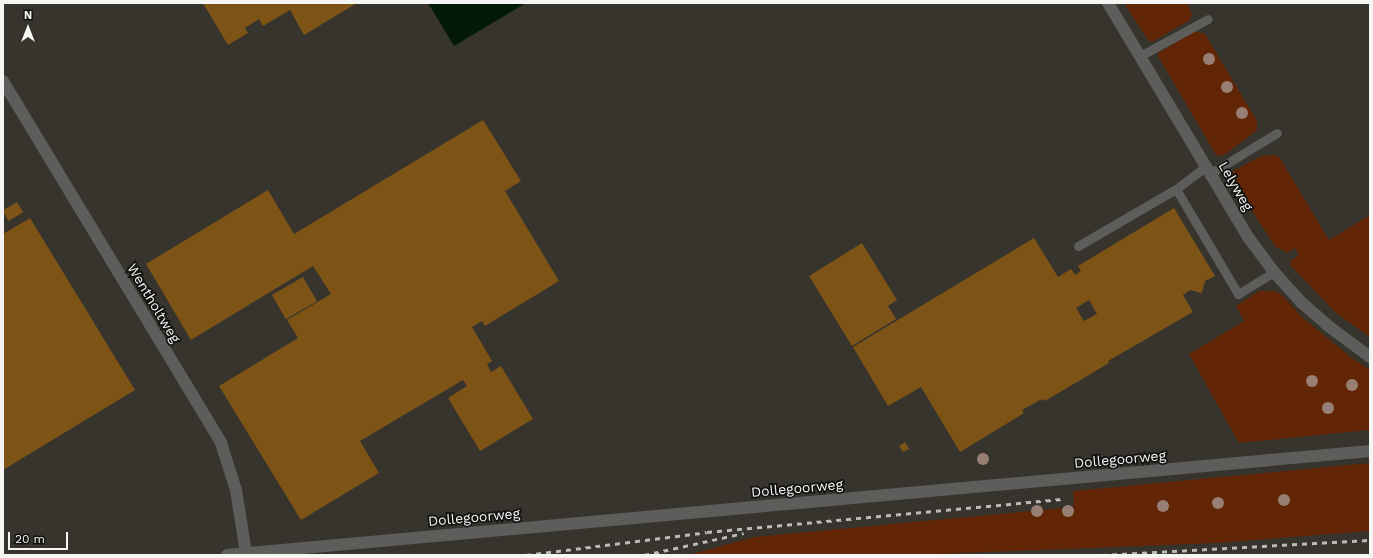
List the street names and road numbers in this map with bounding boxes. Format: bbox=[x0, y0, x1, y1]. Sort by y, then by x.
street label: Lelyweg bbox=[1215, 158, 1257, 214]
street label: Wentholtweg bbox=[124, 260, 184, 346]
street label: Dollegoorweg bbox=[1073, 447, 1167, 471]
street label: Dollegoorweg bbox=[750, 476, 844, 500]
street label: Dollegoorweg bbox=[427, 505, 521, 529]

